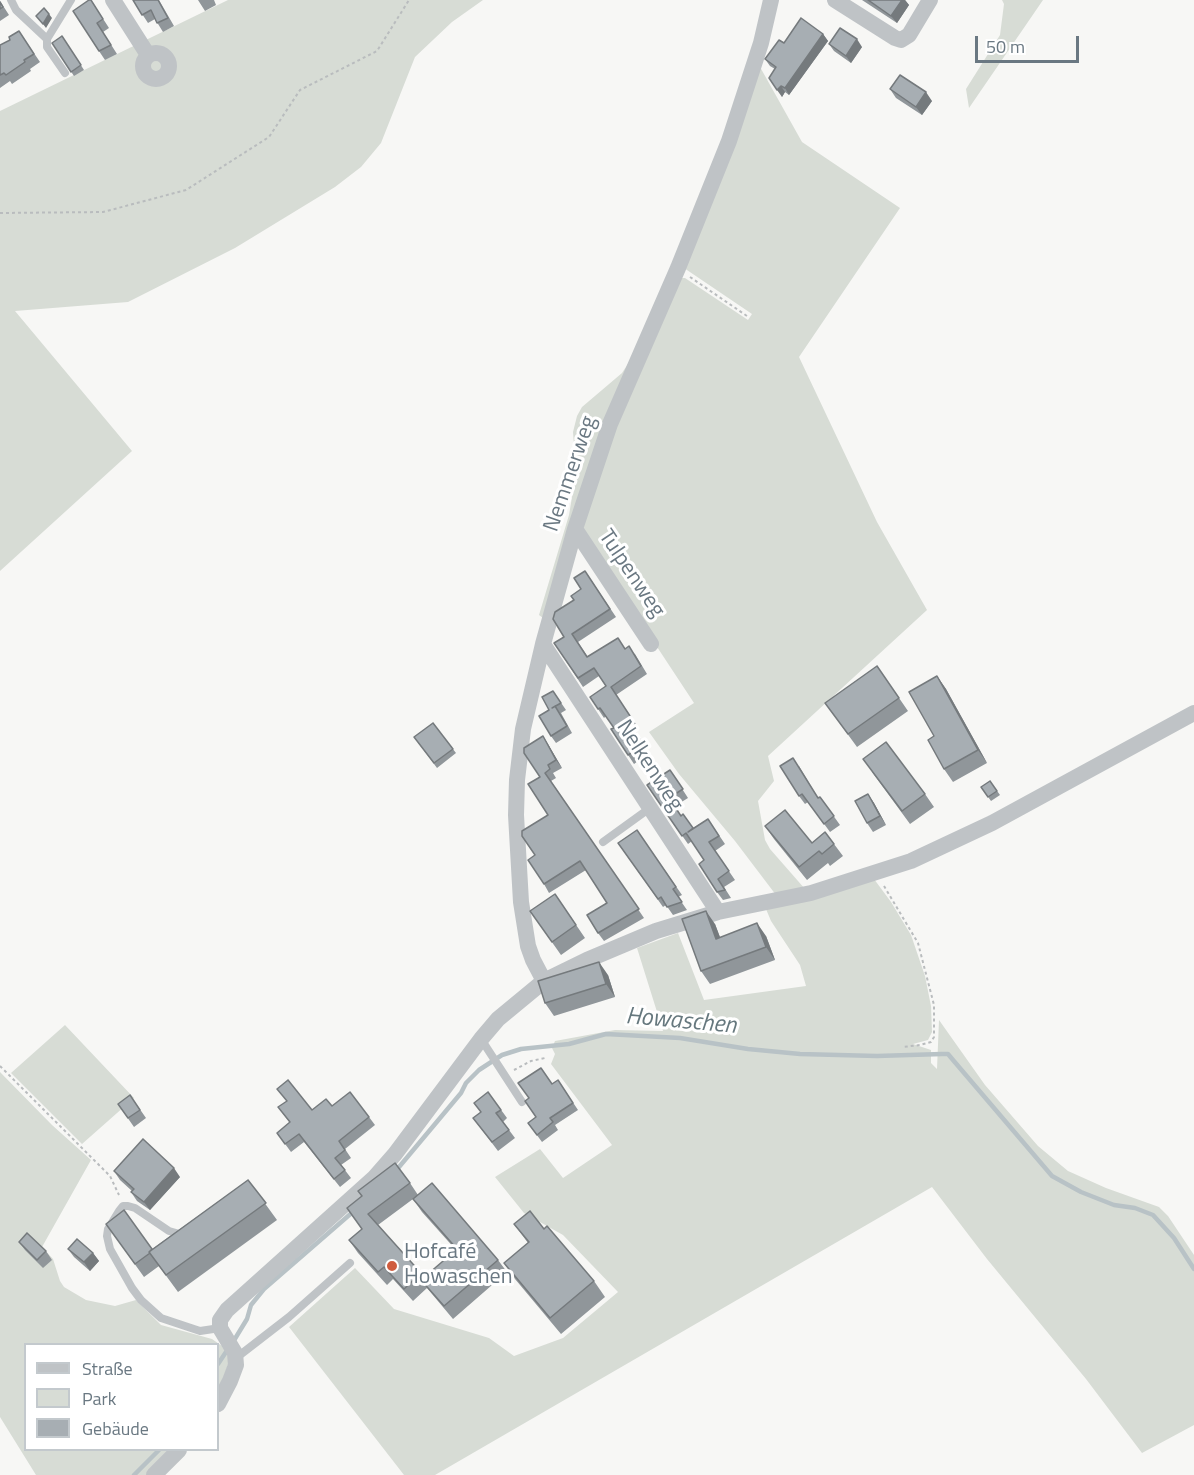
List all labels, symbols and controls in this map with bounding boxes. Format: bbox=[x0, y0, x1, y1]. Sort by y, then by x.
scale bar bbox=[978, 24, 1082, 62]
text: 50 m bbox=[986, 33, 1025, 60]
street label: Nemmerweg bbox=[539, 413, 603, 535]
street label: Tulpenweg bbox=[592, 525, 670, 623]
street label: Nelkenweg bbox=[610, 716, 688, 816]
water label: Howaschen bbox=[625, 1003, 737, 1041]
place label: Hofcafé Howaschen bbox=[404, 1240, 512, 1292]
marker: Hofcafé Howaschen bbox=[385, 1259, 399, 1273]
legend bbox=[24, 1343, 219, 1451]
text: Straße bbox=[82, 1355, 133, 1382]
text: Park bbox=[82, 1385, 116, 1412]
text: Gebäude bbox=[82, 1415, 149, 1442]

